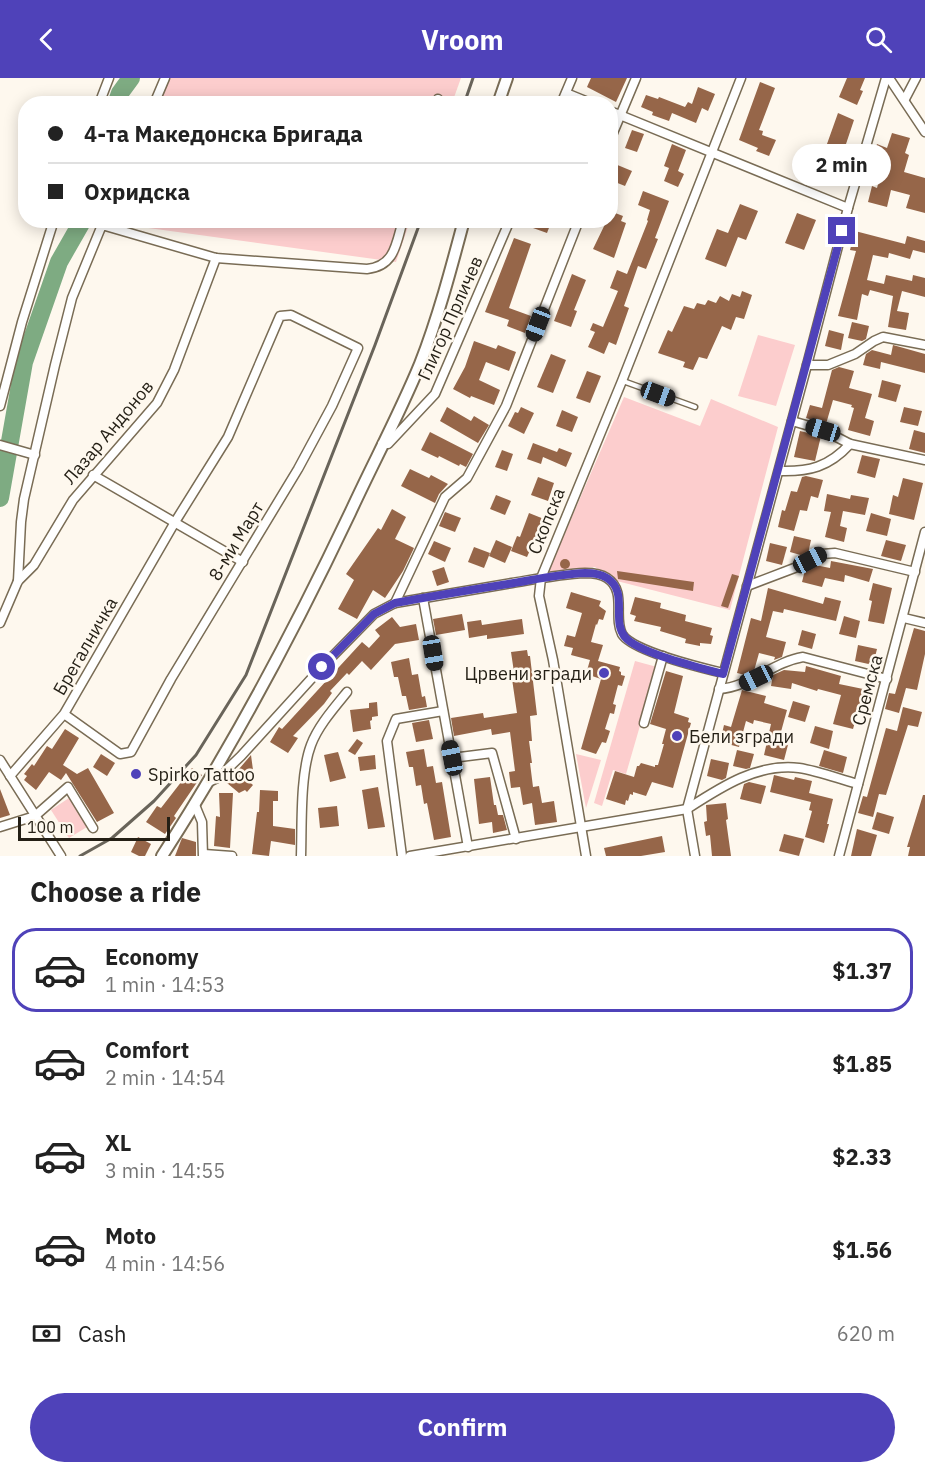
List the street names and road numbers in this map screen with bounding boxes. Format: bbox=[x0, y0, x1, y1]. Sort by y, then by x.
street label: Глигор Прличев bbox=[412, 252, 488, 384]
street label: Лазар Андонов bbox=[58, 375, 158, 489]
street label: Скопска bbox=[522, 484, 570, 558]
street label: 8-ми Март bbox=[203, 497, 269, 585]
street label: Брегалничка bbox=[48, 593, 123, 699]
street label: Сремска bbox=[847, 652, 888, 728]

